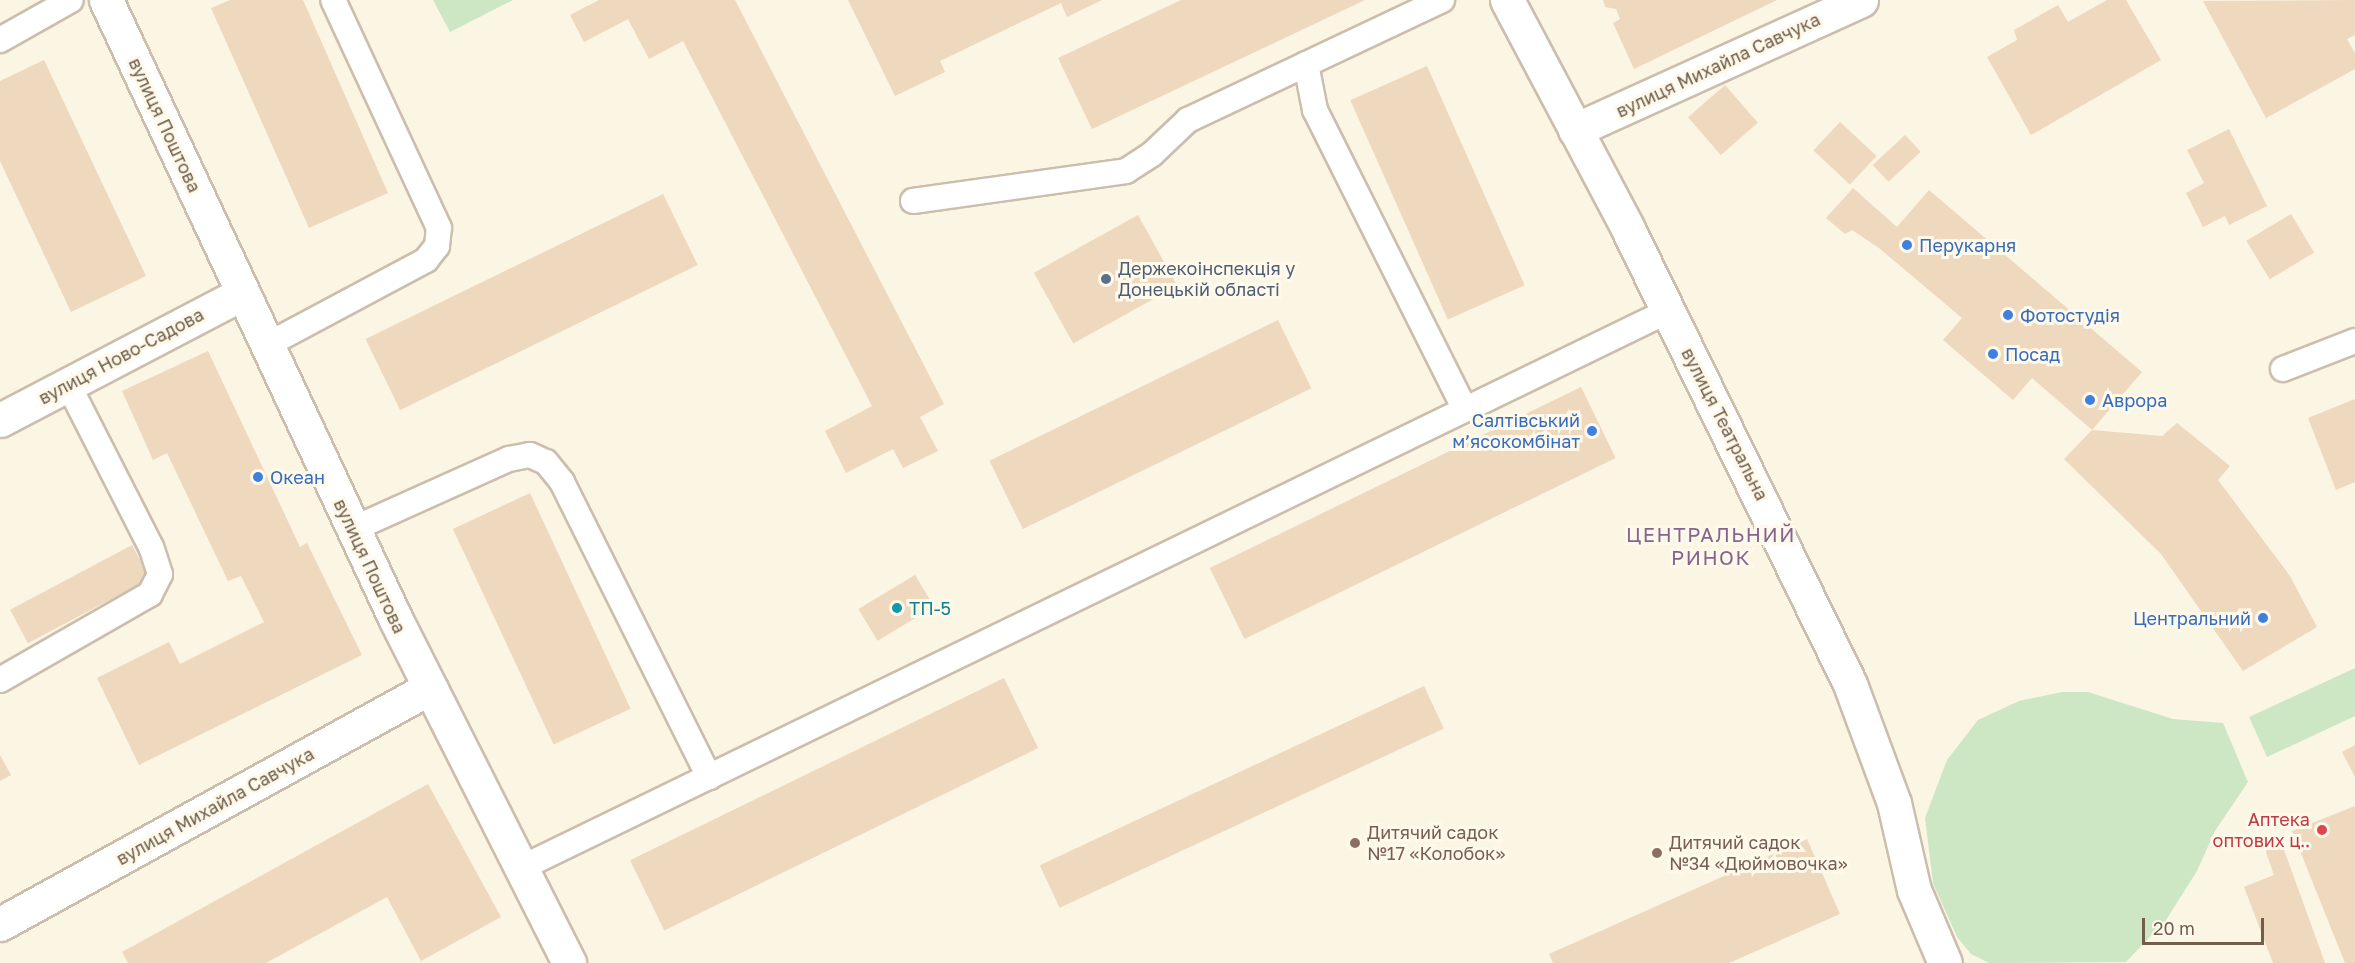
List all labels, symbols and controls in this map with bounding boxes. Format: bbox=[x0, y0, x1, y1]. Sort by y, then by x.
street label: вулиця Михайла Савчука bbox=[1613, 8, 1823, 122]
street label: вулиця Поштова bbox=[124, 54, 206, 196]
place label: Перукарня bbox=[1919, 234, 2016, 256]
marker: Перукарня bbox=[1900, 238, 1914, 252]
place label: Держекоінспекція у Донецькій області bbox=[1118, 258, 1295, 300]
marker: Держекоінспекція у Донецькій області bbox=[1099, 272, 1113, 286]
street label: вулиця Ново-Садова bbox=[35, 303, 207, 409]
place label: Фотостудія bbox=[2020, 304, 2120, 326]
marker: Фотостудія bbox=[2001, 308, 2015, 322]
place label: Посад bbox=[2005, 343, 2060, 365]
street label: вулиця Театральна bbox=[1677, 344, 1773, 504]
marker: Посад bbox=[1986, 347, 2000, 361]
place label: Аврора bbox=[2102, 389, 2167, 411]
marker: Аврора bbox=[2083, 393, 2097, 407]
place label: Салтівський мʼясокомбінат bbox=[1452, 410, 1580, 452]
marker: Салтівський мʼясокомбінат bbox=[1585, 424, 1599, 438]
place label: Океан bbox=[270, 466, 325, 488]
marker: Океан bbox=[251, 470, 265, 484]
street label: вулиця Поштова bbox=[329, 495, 411, 637]
district label: ЦЕНТРАЛЬНИЙ РИНОК bbox=[1626, 522, 1796, 569]
place label: ТП-5 bbox=[909, 597, 951, 619]
marker: ТП-5 bbox=[890, 601, 904, 615]
place label: Центральний bbox=[2133, 607, 2251, 629]
marker: Центральний bbox=[2256, 611, 2270, 625]
street label: вулиця Михайла Савчука bbox=[112, 743, 318, 869]
place label: Аптека оптових ц‥ bbox=[2213, 809, 2310, 852]
place label: Дитячий садок №17 «Колобок» bbox=[1367, 822, 1505, 864]
marker: Аптека оптових ц‥ bbox=[2315, 823, 2329, 837]
place label: Дитячий садок №34 «Дюймовочка» bbox=[1669, 832, 1848, 874]
marker: Дитячий садок №17 «Колобок» bbox=[1348, 836, 1362, 850]
marker: Дитячий садок №34 «Дюймовочка» bbox=[1650, 846, 1664, 860]
scale bar bbox=[2145, 906, 2266, 944]
text: 20 m bbox=[2153, 917, 2195, 939]

